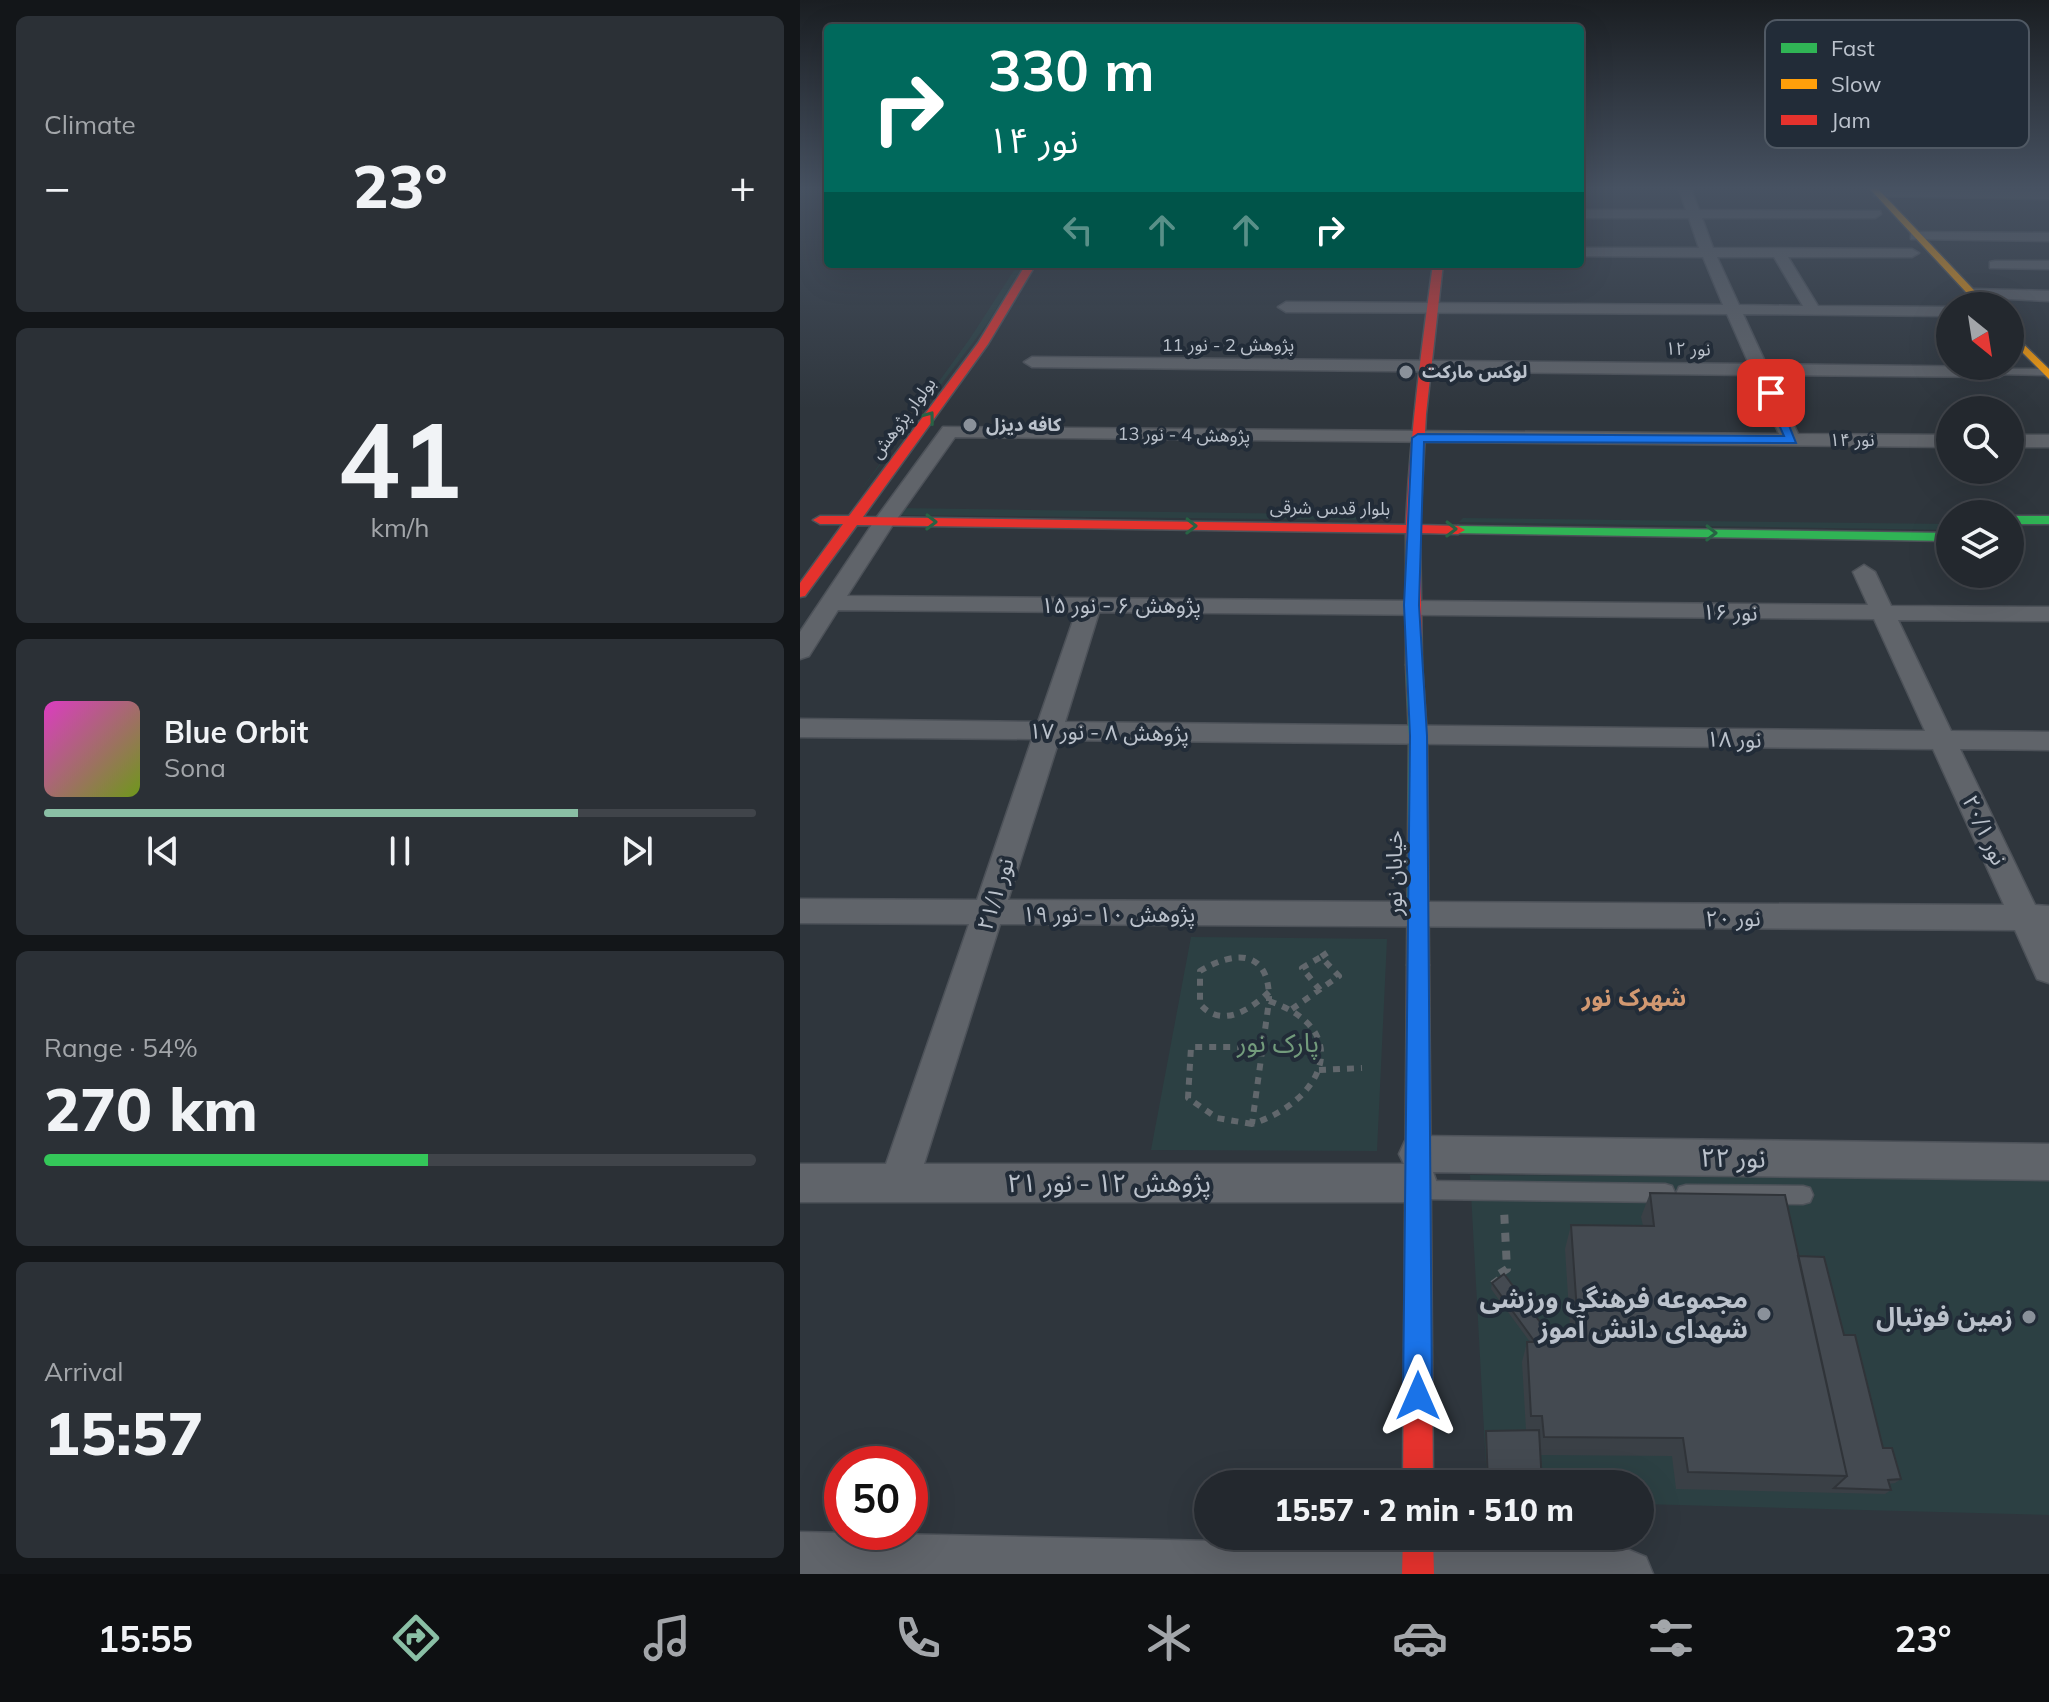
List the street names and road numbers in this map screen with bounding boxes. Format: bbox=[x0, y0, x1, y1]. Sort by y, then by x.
street label: پژوهش 2 - نور 11 bbox=[1162, 333, 1294, 356]
street label: نور ۱۲ bbox=[1665, 337, 1711, 360]
street label: بولوار پژوهش bbox=[865, 373, 941, 463]
street label: پژوهش 4 - نور 13 bbox=[1118, 422, 1251, 447]
street label: نور ۱۴ bbox=[1829, 428, 1875, 451]
street label: بلوار قدس شرقی bbox=[1270, 495, 1390, 520]
street label: پژوهش ۶ - نور ۱۵ bbox=[1041, 591, 1201, 620]
street label: نور ۱۶ bbox=[1702, 598, 1758, 626]
street label: پژوهش ۸ - نور ۱۷ bbox=[1029, 717, 1189, 749]
street label: نور ۱۸ bbox=[1706, 725, 1762, 753]
street label: نور ۲۰/۱ bbox=[1957, 790, 2013, 870]
street label: خیابان نور bbox=[1380, 830, 1408, 917]
street label: نور ۲۱/۱ bbox=[970, 854, 1020, 934]
street label: پژوهش ۱۰ - نور ۱۹ bbox=[1023, 900, 1195, 929]
street label: نور ۲۰ bbox=[1705, 904, 1761, 932]
street label: نور ۲۲ bbox=[1700, 1140, 1766, 1175]
street label: پژوهش ۱۲ - نور ۲۱ bbox=[1007, 1166, 1211, 1200]

